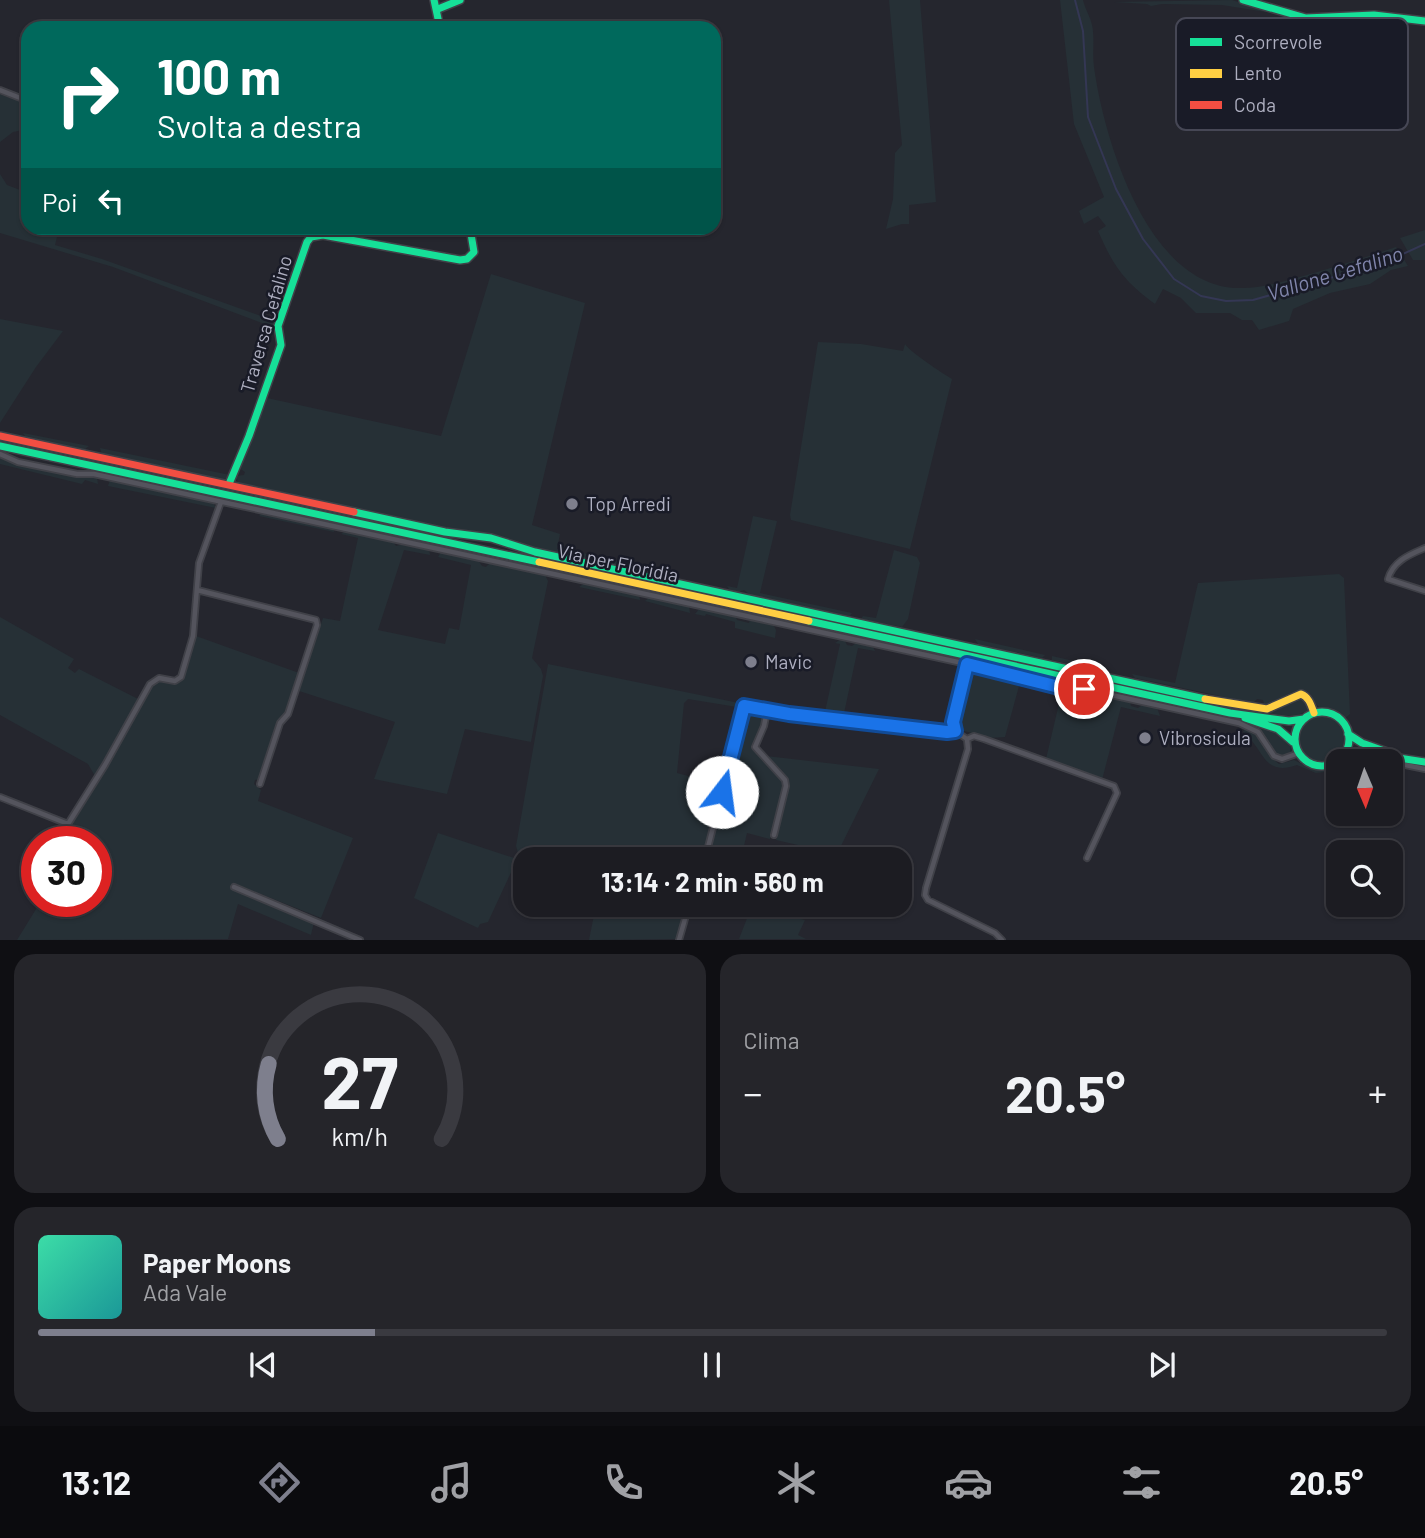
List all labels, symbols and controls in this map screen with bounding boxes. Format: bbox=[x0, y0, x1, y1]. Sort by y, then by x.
legend bbox=[1176, 18, 1408, 130]
text: Scorrevole bbox=[1234, 30, 1322, 53]
text: 100 m bbox=[157, 46, 281, 105]
icon: right bbox=[42, 49, 133, 140]
text: Lento bbox=[1234, 61, 1282, 84]
text: Coda bbox=[1234, 93, 1276, 116]
text: Svolta a destra bbox=[157, 106, 361, 144]
icon: left bbox=[92, 182, 130, 220]
text: Poi bbox=[42, 186, 78, 217]
water label: Vallone Cefalino bbox=[1264, 240, 1406, 305]
street label: Traversa Cefalino bbox=[235, 252, 296, 395]
place label: Top Arredi bbox=[586, 492, 671, 515]
marker: Top Arredi bbox=[564, 496, 580, 512]
street label: Via per Floridia bbox=[556, 538, 681, 587]
place label: Mavic bbox=[765, 650, 812, 673]
marker: Mavic bbox=[743, 654, 759, 670]
pin bbox=[1054, 659, 1114, 719]
icon: arrive bbox=[1065, 670, 1103, 708]
place label: Vibrosicula bbox=[1159, 726, 1251, 749]
marker: Vibrosicula bbox=[1137, 730, 1153, 746]
north arrow bbox=[1326, 749, 1404, 826]
map controls bbox=[1326, 749, 1403, 917]
position arrow bbox=[685, 755, 759, 829]
speed limit sign: 30 bbox=[21, 826, 112, 917]
button: search bbox=[1326, 840, 1403, 917]
text: 13:14 · 2 min · 560 m bbox=[601, 866, 824, 897]
text: Clima bbox=[744, 1026, 799, 1054]
text: 27 bbox=[321, 1037, 398, 1125]
text: 20.5° bbox=[1005, 1061, 1125, 1123]
text: − bbox=[744, 1069, 763, 1115]
text: + bbox=[1368, 1069, 1387, 1115]
text: km/h bbox=[331, 1121, 388, 1151]
text: Paper Moons bbox=[143, 1247, 291, 1278]
text: Ada Vale bbox=[143, 1278, 227, 1306]
icon: previous bbox=[244, 1346, 282, 1384]
icon: pause bbox=[693, 1346, 731, 1384]
icon: next bbox=[1143, 1346, 1181, 1384]
icon: directions bbox=[255, 1458, 304, 1507]
icon: music bbox=[427, 1458, 476, 1507]
icon: phone bbox=[599, 1458, 648, 1507]
icon: climate bbox=[772, 1458, 821, 1507]
icon: car bbox=[944, 1458, 993, 1507]
icon: filters bbox=[1117, 1458, 1166, 1507]
text: 13:12 bbox=[62, 1463, 131, 1501]
text: 20.5° bbox=[1289, 1463, 1363, 1501]

